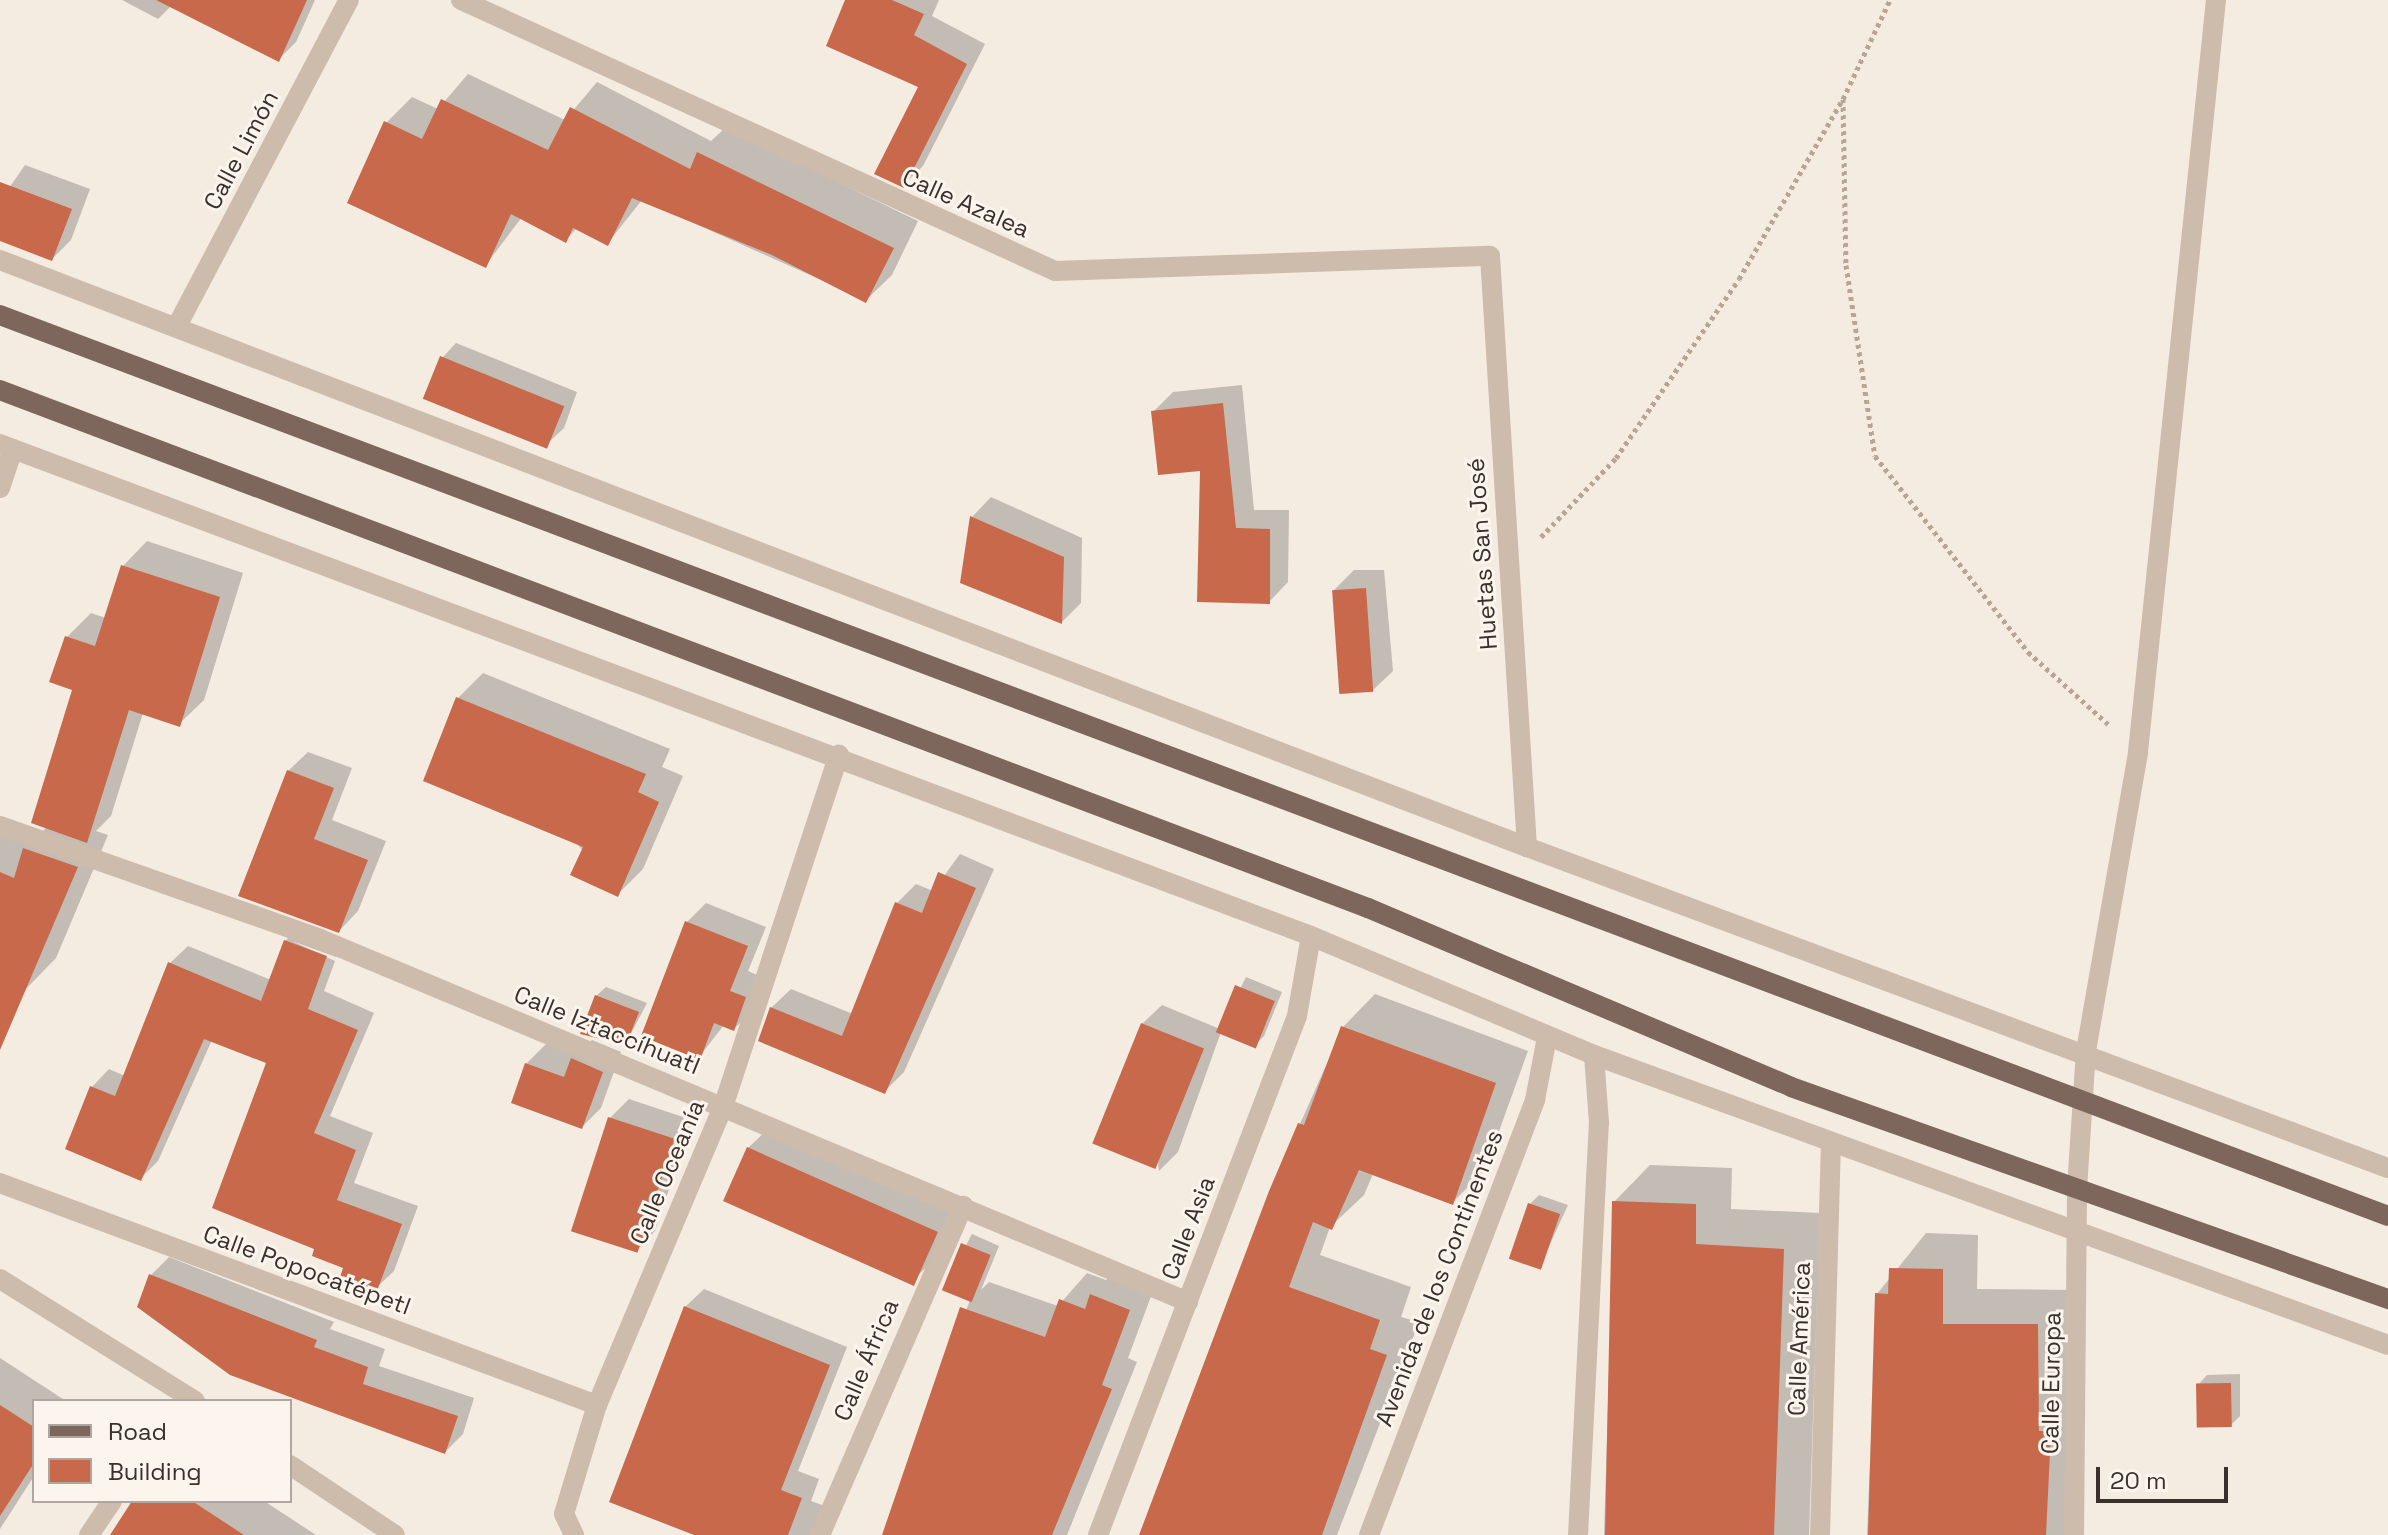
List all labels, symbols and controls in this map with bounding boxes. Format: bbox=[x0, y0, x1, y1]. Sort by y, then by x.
street label: Calle Limón bbox=[198, 86, 284, 214]
street label: Calle Azalea bbox=[898, 162, 1034, 244]
street label: Huetas San José bbox=[1461, 457, 1503, 651]
street label: Calle Iztaccíhuatl bbox=[510, 980, 704, 1080]
street label: Calle Oceanía bbox=[624, 1095, 710, 1249]
street label: Avenida de los Continentes bbox=[1369, 1126, 1509, 1430]
street label: Calle Asia bbox=[1155, 1172, 1221, 1284]
street label: Calle Popocatépetl bbox=[199, 1219, 415, 1321]
street label: Calle América bbox=[1782, 1261, 1816, 1417]
street label: Calle África bbox=[827, 1295, 905, 1425]
street label: Calle Europa bbox=[2035, 1312, 2067, 1454]
legend bbox=[32, 1399, 292, 1503]
text: Road bbox=[108, 1416, 167, 1447]
scale bar bbox=[2100, 1451, 2232, 1501]
text: Building bbox=[108, 1456, 202, 1487]
text: 20 m bbox=[2110, 1465, 2167, 1496]

